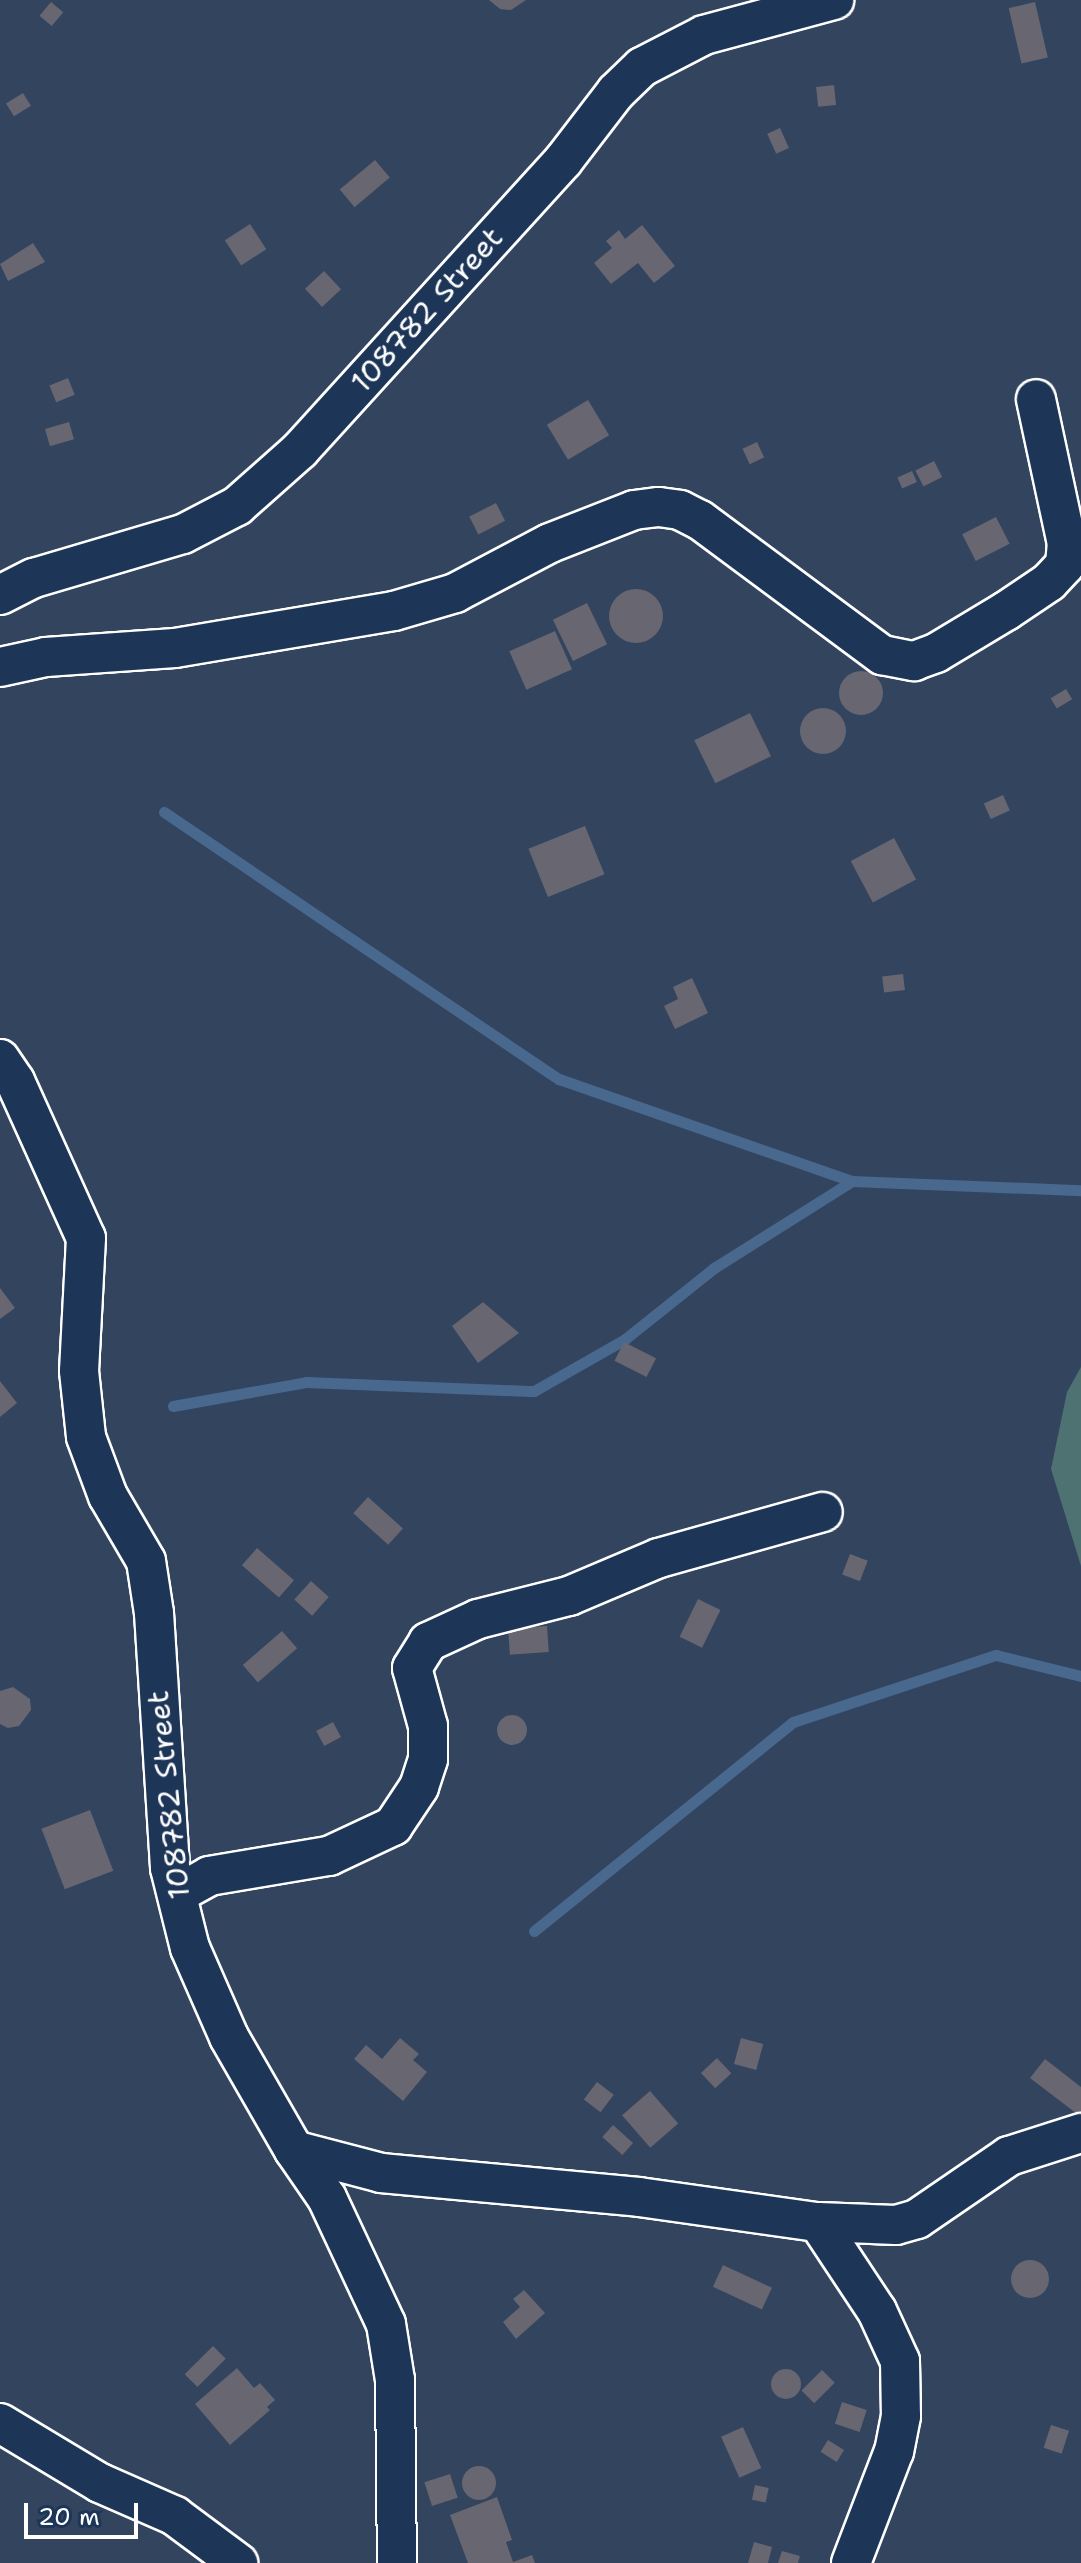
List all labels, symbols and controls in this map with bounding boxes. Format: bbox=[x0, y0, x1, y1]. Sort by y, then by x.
street label: 108782 Street bbox=[343, 220, 511, 400]
street label: 108782 Street bbox=[140, 1689, 198, 1901]
scale bar bbox=[28, 2487, 142, 2537]
text: 20 m bbox=[38, 2501, 100, 2533]

